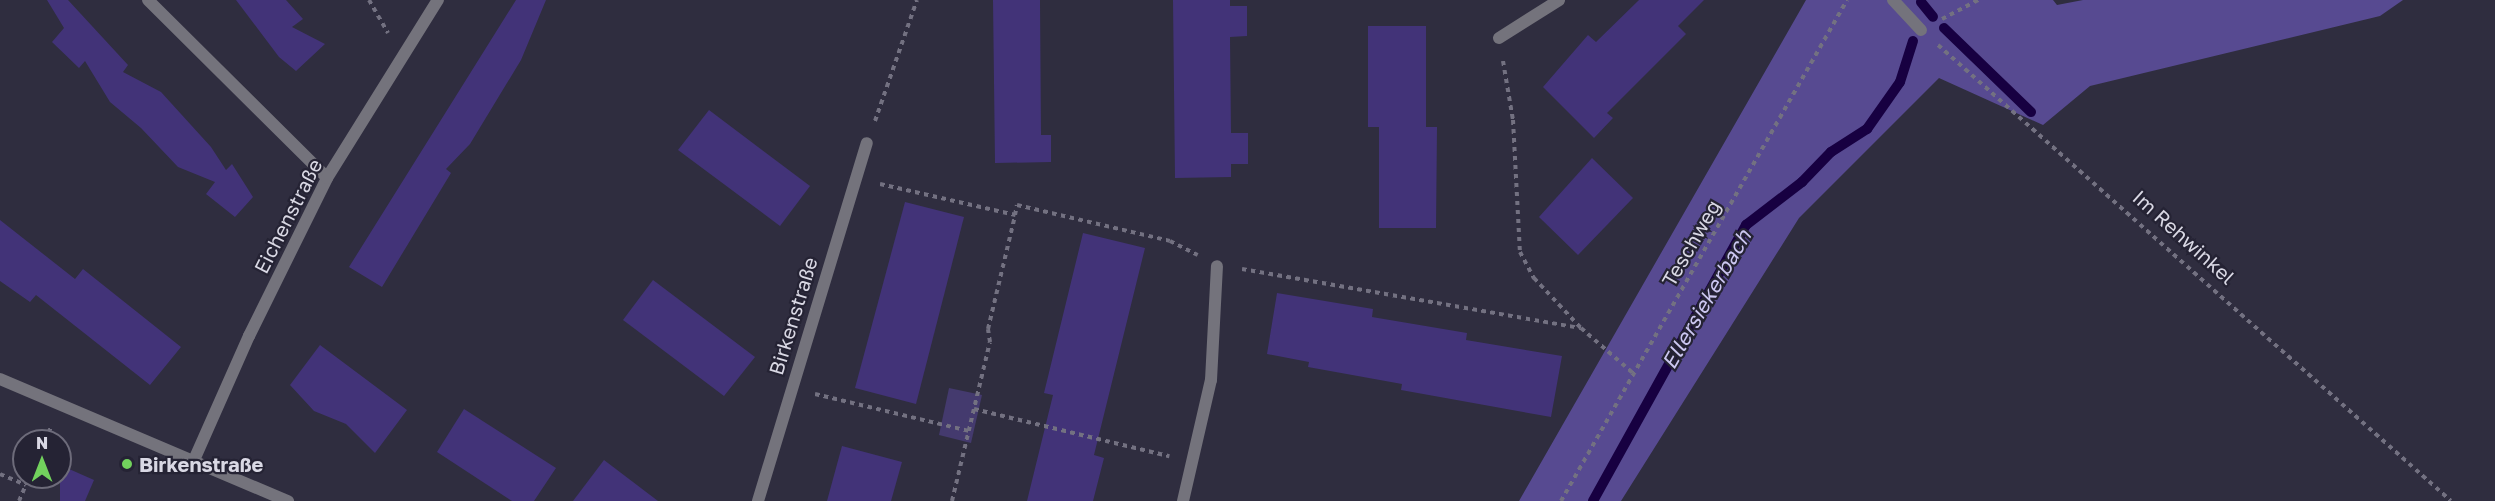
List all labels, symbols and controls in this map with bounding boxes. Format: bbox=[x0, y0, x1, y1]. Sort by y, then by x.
street label: Eichenstraße bbox=[249, 155, 327, 277]
street label: Im Rehwinkel bbox=[2128, 185, 2240, 289]
street label: Teschweg bbox=[1657, 196, 1725, 290]
water label: Ellersiekerbach bbox=[1656, 225, 1756, 373]
street label: Birkenstraße bbox=[764, 254, 822, 378]
north arrow bbox=[12, 429, 72, 489]
text: N bbox=[36, 433, 48, 453]
place label: Birkenstraße bbox=[139, 452, 263, 476]
marker: Birkenstraße bbox=[120, 457, 134, 471]

